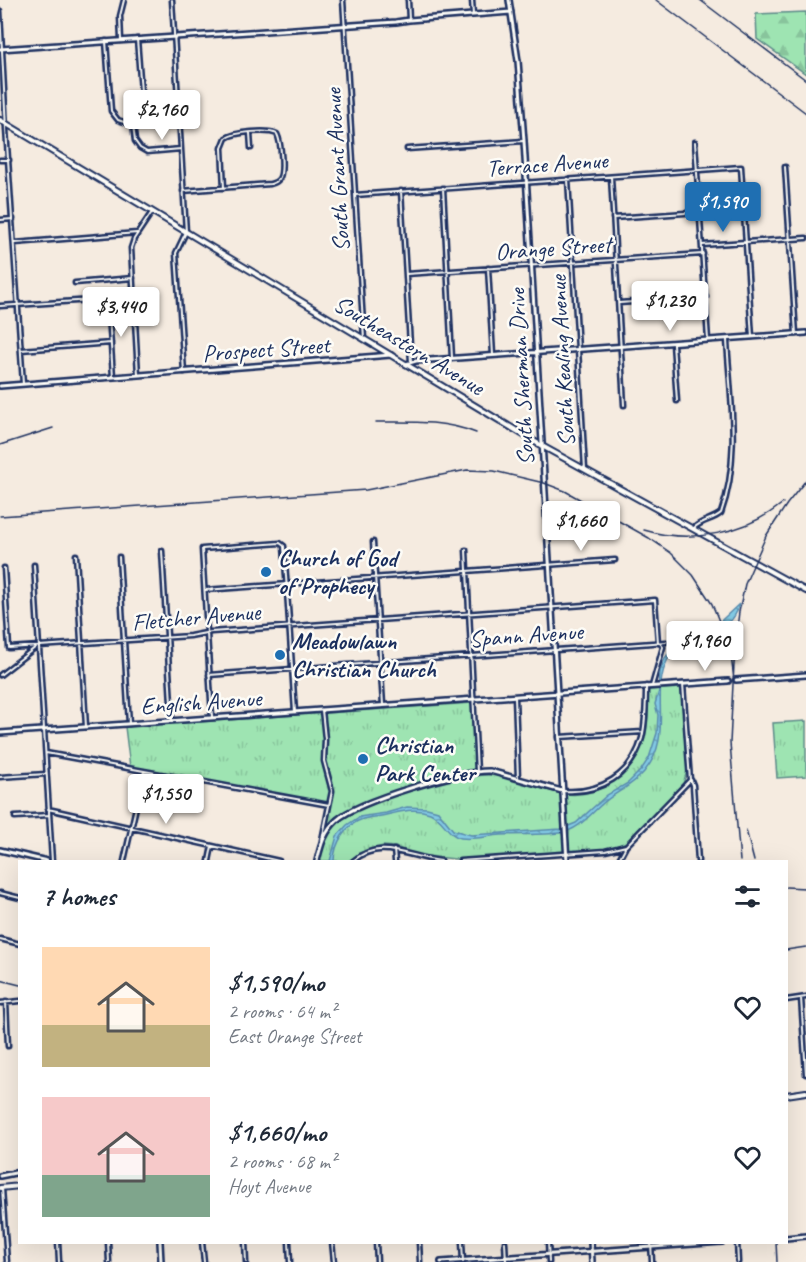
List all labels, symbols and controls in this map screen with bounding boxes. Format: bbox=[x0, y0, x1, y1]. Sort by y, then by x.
street label: South Grant Avenue bbox=[318, 85, 356, 253]
pin: $2,160 bbox=[113, 90, 211, 141]
text: $2,160 bbox=[137, 97, 187, 122]
street label: Terrace Avenue bbox=[485, 145, 611, 183]
pin: $1,590 bbox=[674, 182, 772, 233]
text: $1,590 bbox=[699, 189, 747, 214]
street label: Orange Street bbox=[494, 229, 615, 267]
street label: South Kealing Avenue bbox=[542, 272, 581, 447]
pin: $1,230 bbox=[621, 281, 719, 332]
street label: South Sherman Drive bbox=[501, 286, 541, 466]
pin: $3,440 bbox=[72, 287, 170, 338]
street label: Southeastern Avenue bbox=[328, 288, 492, 403]
text: $1,230 bbox=[646, 288, 694, 313]
text: $3,440 bbox=[97, 294, 145, 319]
street label: Prospect Street bbox=[201, 329, 333, 368]
pin: $1,660 bbox=[532, 501, 630, 552]
text: $1,660 bbox=[556, 508, 606, 533]
place label: Church of God of Prophecy bbox=[278, 543, 401, 601]
marker: Church of God of Prophecy bbox=[259, 565, 273, 579]
street label: Fletcher Avenue bbox=[131, 596, 264, 638]
street label: Spann Avenue bbox=[468, 616, 586, 654]
pin: $1,960 bbox=[656, 621, 754, 672]
place label: Meadowlawn Christian Church bbox=[292, 626, 437, 684]
text: $1,960 bbox=[680, 628, 730, 653]
marker: Meadowlawn Christian Church bbox=[273, 648, 287, 662]
street label: English Avenue bbox=[140, 683, 264, 721]
place label: Christian Park Center bbox=[375, 730, 477, 788]
marker: Christian Park Center bbox=[356, 752, 370, 766]
pin: $1,550 bbox=[117, 774, 215, 825]
text: $1,550 bbox=[142, 781, 190, 806]
text: 7 homes bbox=[42, 880, 115, 913]
icon: filters bbox=[731, 880, 764, 913]
text: $1,590/mo bbox=[228, 966, 324, 999]
icon: home bbox=[90, 971, 162, 1043]
icon: heart bbox=[731, 991, 764, 1024]
text: 2 rooms · 64 m² bbox=[228, 999, 336, 1024]
text: East Orange Street bbox=[228, 1024, 361, 1049]
text: $1,660/mo bbox=[228, 1116, 326, 1149]
icon: home bbox=[90, 1121, 162, 1193]
icon: heart bbox=[731, 1141, 764, 1174]
text: 2 rooms · 68 m² bbox=[228, 1149, 336, 1174]
text: Hoyt Avenue bbox=[228, 1174, 310, 1199]

